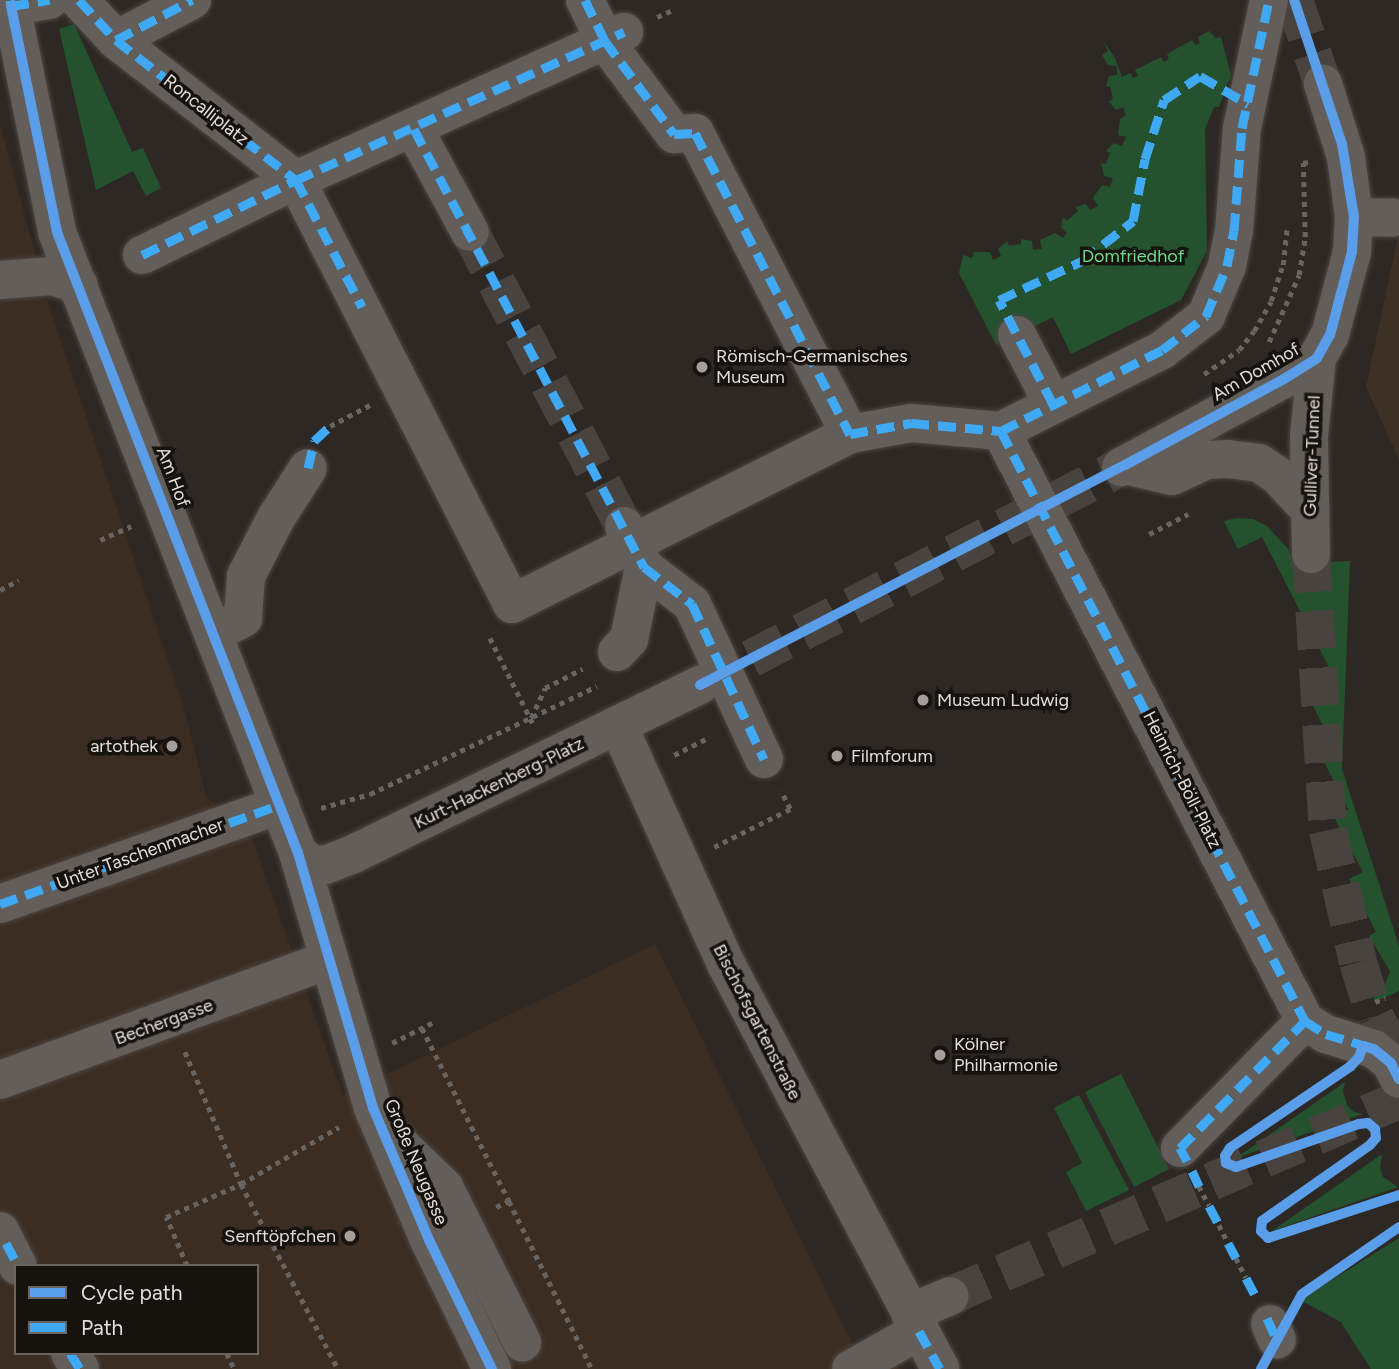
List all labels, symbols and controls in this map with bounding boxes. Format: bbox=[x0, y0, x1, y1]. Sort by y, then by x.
street label: Roncalliplatz bbox=[159, 70, 253, 150]
park label: Domfriedhof bbox=[1082, 245, 1184, 267]
street label: Am Domhof bbox=[1209, 338, 1303, 406]
place label: Römisch-Germanisches Museum bbox=[716, 346, 908, 388]
marker: Römisch-Germanisches Museum bbox=[694, 359, 710, 375]
street label: Gulliver-Tunnel bbox=[1299, 395, 1325, 517]
street label: Am Hof bbox=[152, 444, 194, 510]
place label: Museum Ludwig bbox=[937, 689, 1069, 711]
marker: Museum Ludwig bbox=[915, 692, 931, 708]
street label: Heinrich-Böll-Platz bbox=[1138, 708, 1226, 852]
street label: Kurt-Hackenberg-Platz bbox=[411, 733, 587, 833]
place label: artothek bbox=[90, 735, 158, 757]
marker: artothek bbox=[164, 738, 180, 754]
place label: Filmforum bbox=[851, 745, 933, 767]
marker: Filmforum bbox=[829, 748, 845, 764]
street label: Unter Taschenmacher bbox=[54, 814, 226, 894]
street label: Bischofsgartenstraße bbox=[708, 941, 806, 1103]
street label: Bechergasse bbox=[112, 994, 216, 1050]
place label: Kölner Philharmonie bbox=[954, 1034, 1058, 1076]
marker: Kölner Philharmonie bbox=[932, 1047, 948, 1063]
street label: Große Neugasse bbox=[380, 1096, 452, 1228]
place label: Senftöpfchen bbox=[224, 1225, 336, 1247]
marker: Senftöpfchen bbox=[342, 1228, 358, 1244]
legend bbox=[14, 1264, 259, 1355]
text: Cycle path bbox=[81, 1280, 182, 1305]
text: Path bbox=[81, 1315, 123, 1340]

